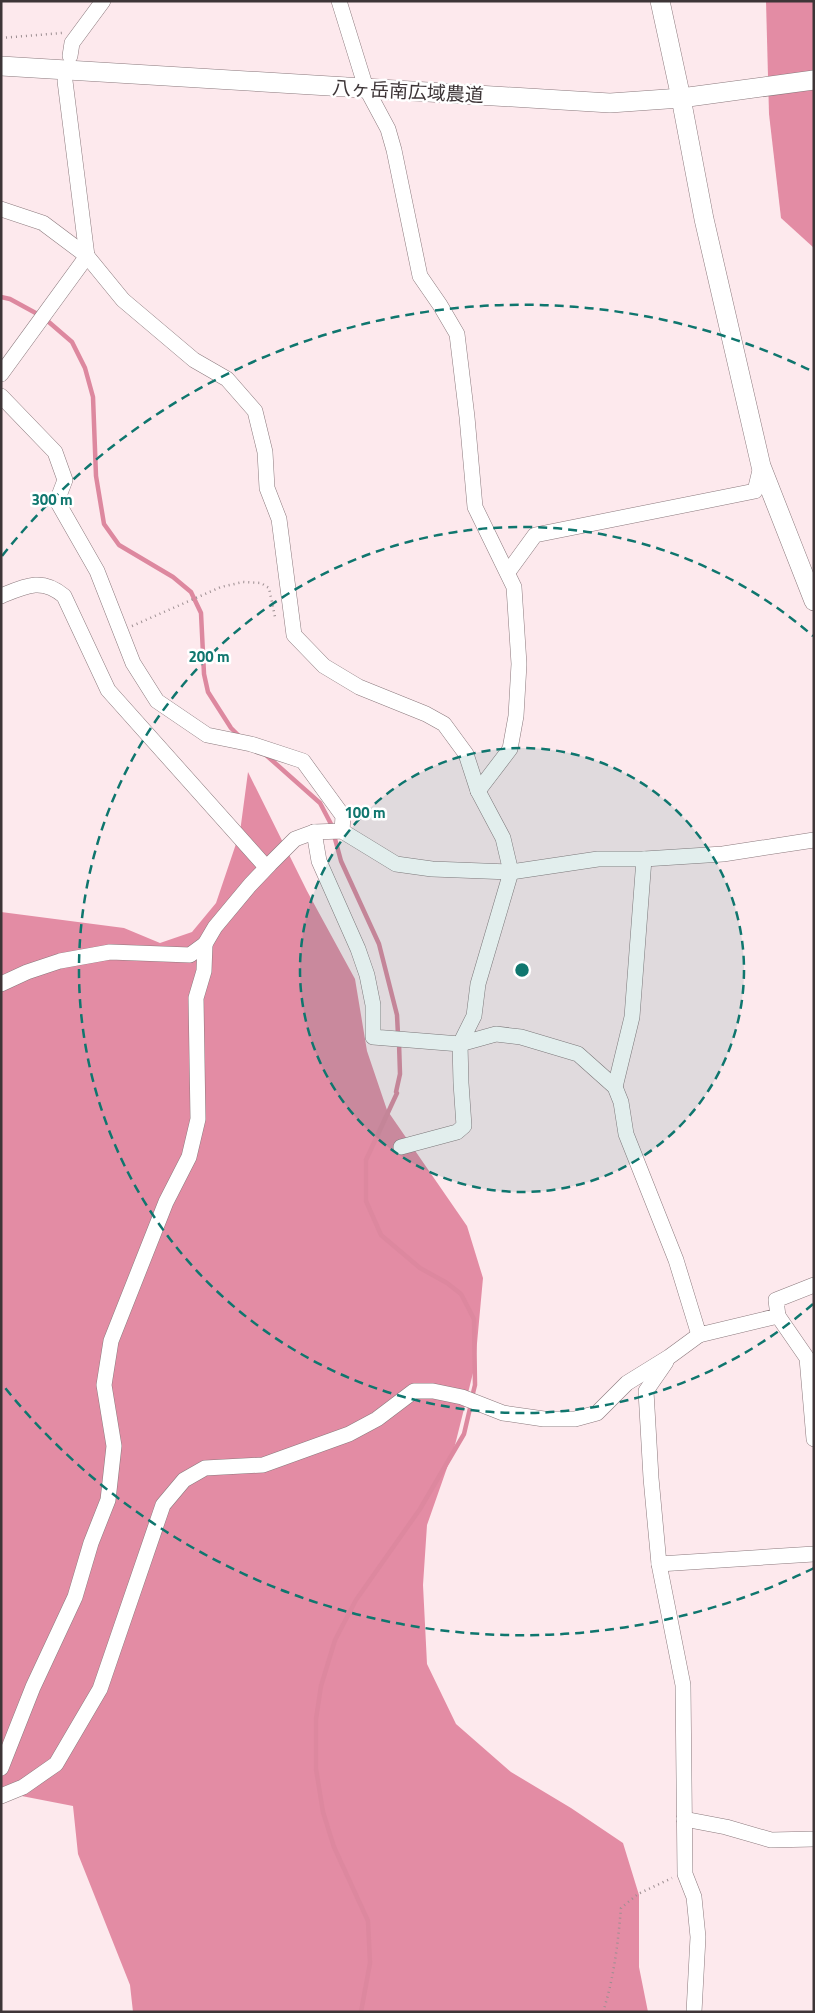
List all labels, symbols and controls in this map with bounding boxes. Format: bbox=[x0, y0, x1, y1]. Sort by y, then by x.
street label: 八ヶ岳南広域農道 bbox=[331, 72, 485, 109]
text: 300 m bbox=[31, 488, 73, 511]
text: 200 m bbox=[188, 645, 230, 668]
text: 100 m bbox=[344, 801, 386, 824]
centre of rings bbox=[513, 961, 531, 979]

